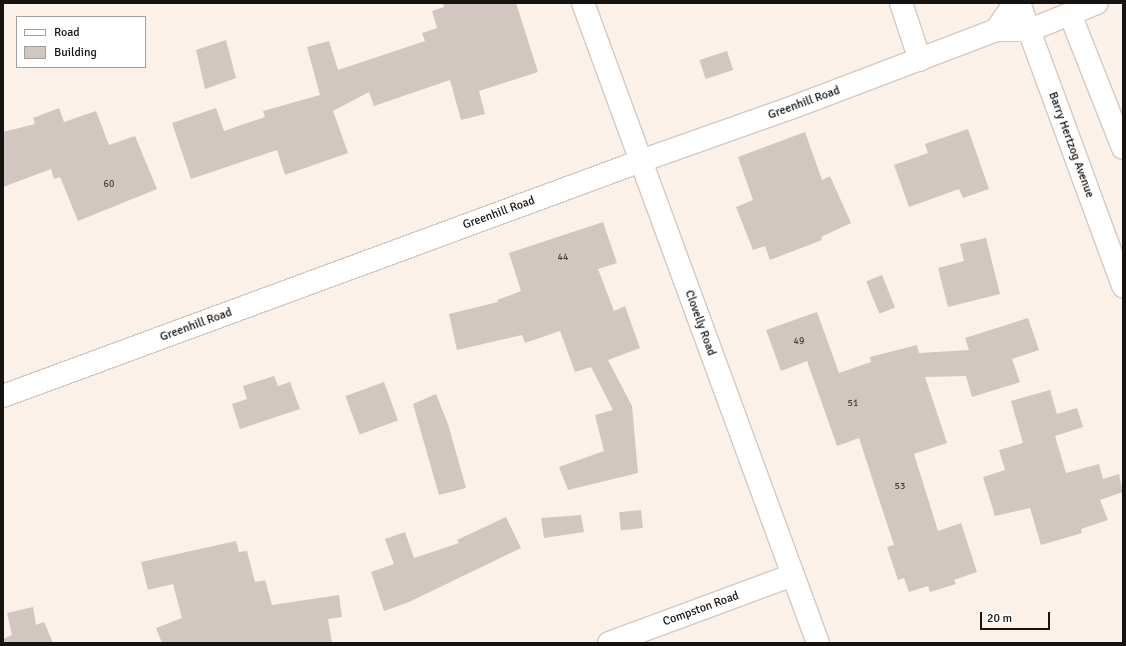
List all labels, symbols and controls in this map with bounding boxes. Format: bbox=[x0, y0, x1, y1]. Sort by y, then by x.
legend bbox=[16, 16, 146, 68]
text: Road bbox=[54, 25, 80, 40]
text: Building bbox=[54, 45, 97, 60]
street label: Greenhill Road bbox=[766, 83, 842, 123]
street label: Barry Hertzog Avenue bbox=[1045, 90, 1097, 200]
house number: 60 bbox=[104, 179, 114, 191]
street label: Greenhill Road bbox=[461, 193, 537, 233]
house number: 44 bbox=[558, 252, 568, 264]
street label: Clovelly Road bbox=[681, 288, 719, 358]
street label: Greenhill Road bbox=[158, 305, 234, 345]
house number: 49 bbox=[794, 336, 804, 348]
house number: 51 bbox=[848, 398, 858, 410]
house number: 53 bbox=[895, 481, 905, 493]
street label: Compston Road bbox=[661, 589, 741, 629]
scale bar bbox=[982, 604, 1052, 630]
text: 20 m bbox=[987, 611, 1012, 626]

